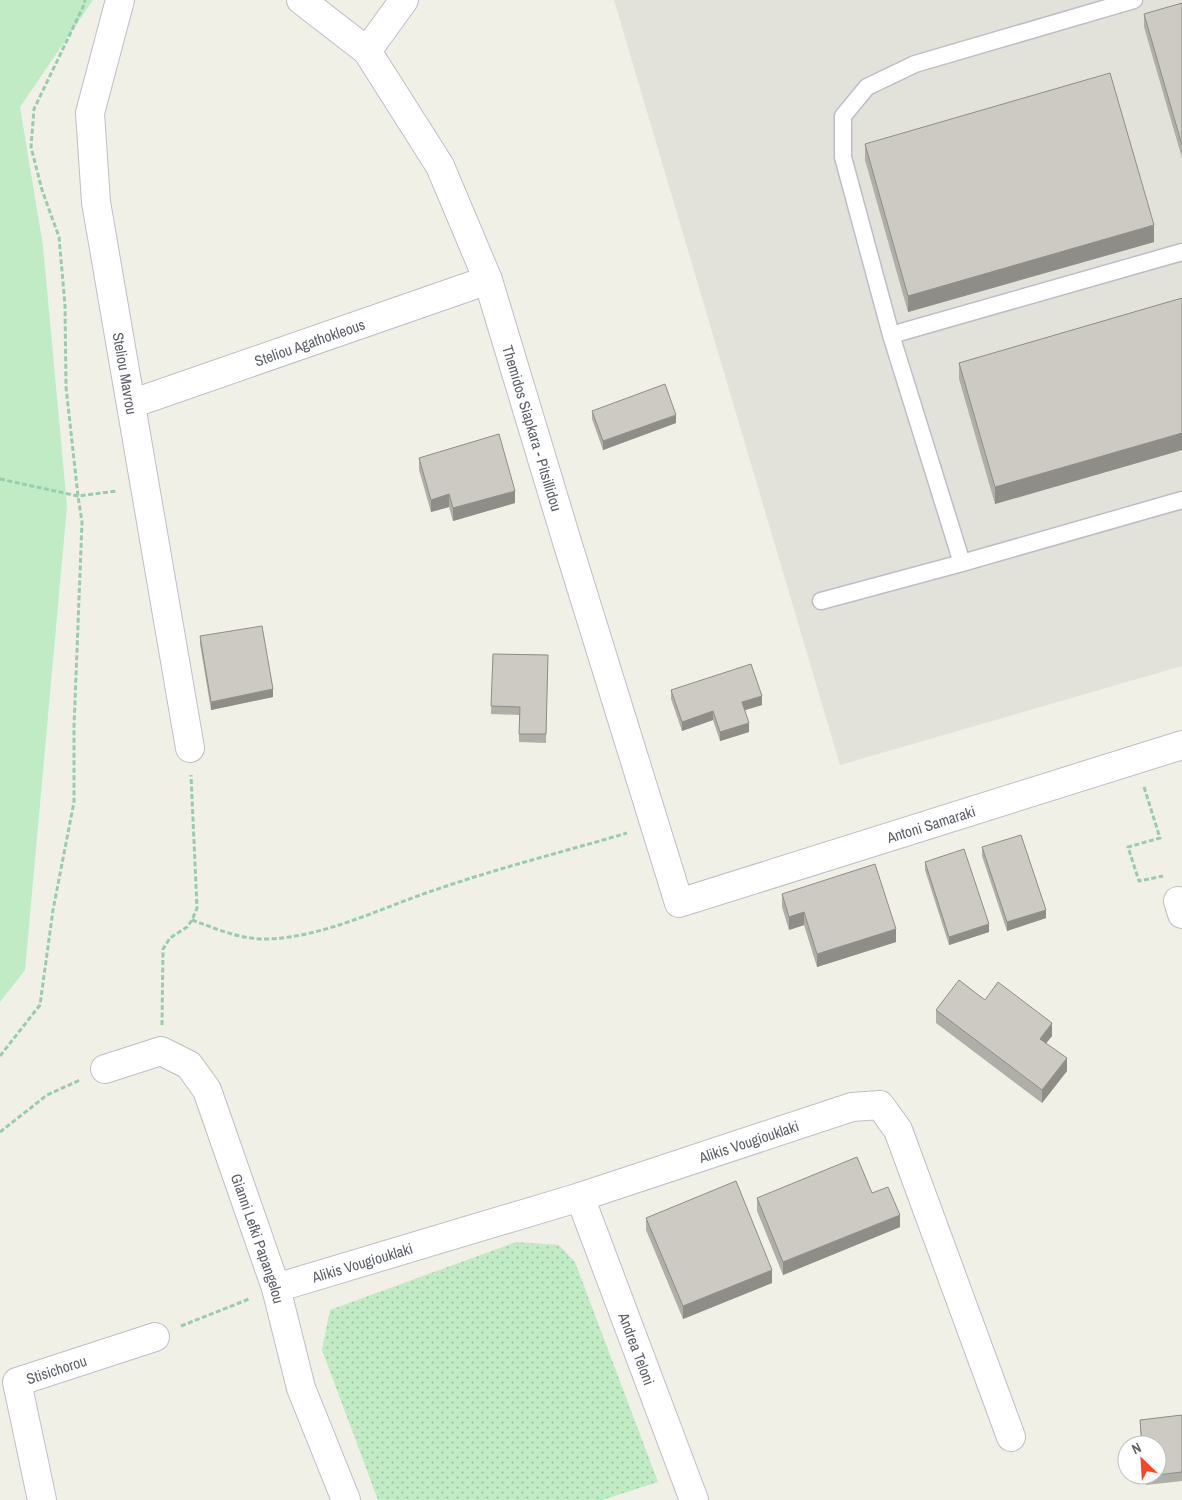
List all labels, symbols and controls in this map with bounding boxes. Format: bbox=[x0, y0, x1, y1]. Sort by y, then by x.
street label: Steliou Agathokleous bbox=[251, 313, 368, 371]
street label: Steliou Mavrou bbox=[108, 331, 143, 416]
street label: Themidos Siapkara - Pitsillidou bbox=[498, 343, 568, 514]
street label: Antoni Samaraki bbox=[883, 800, 978, 848]
street label: Alikis Vougiouklaki bbox=[695, 1115, 801, 1168]
street label: Gianni Lefki Papangelou bbox=[226, 1171, 290, 1306]
street label: Alikis Vougiouklaki bbox=[308, 1237, 415, 1287]
street label: Andrea Teloni bbox=[614, 1309, 660, 1388]
street label: Stisichorou bbox=[23, 1350, 89, 1389]
north arrow bbox=[1117, 1435, 1167, 1485]
text: N bbox=[1129, 1438, 1144, 1458]

